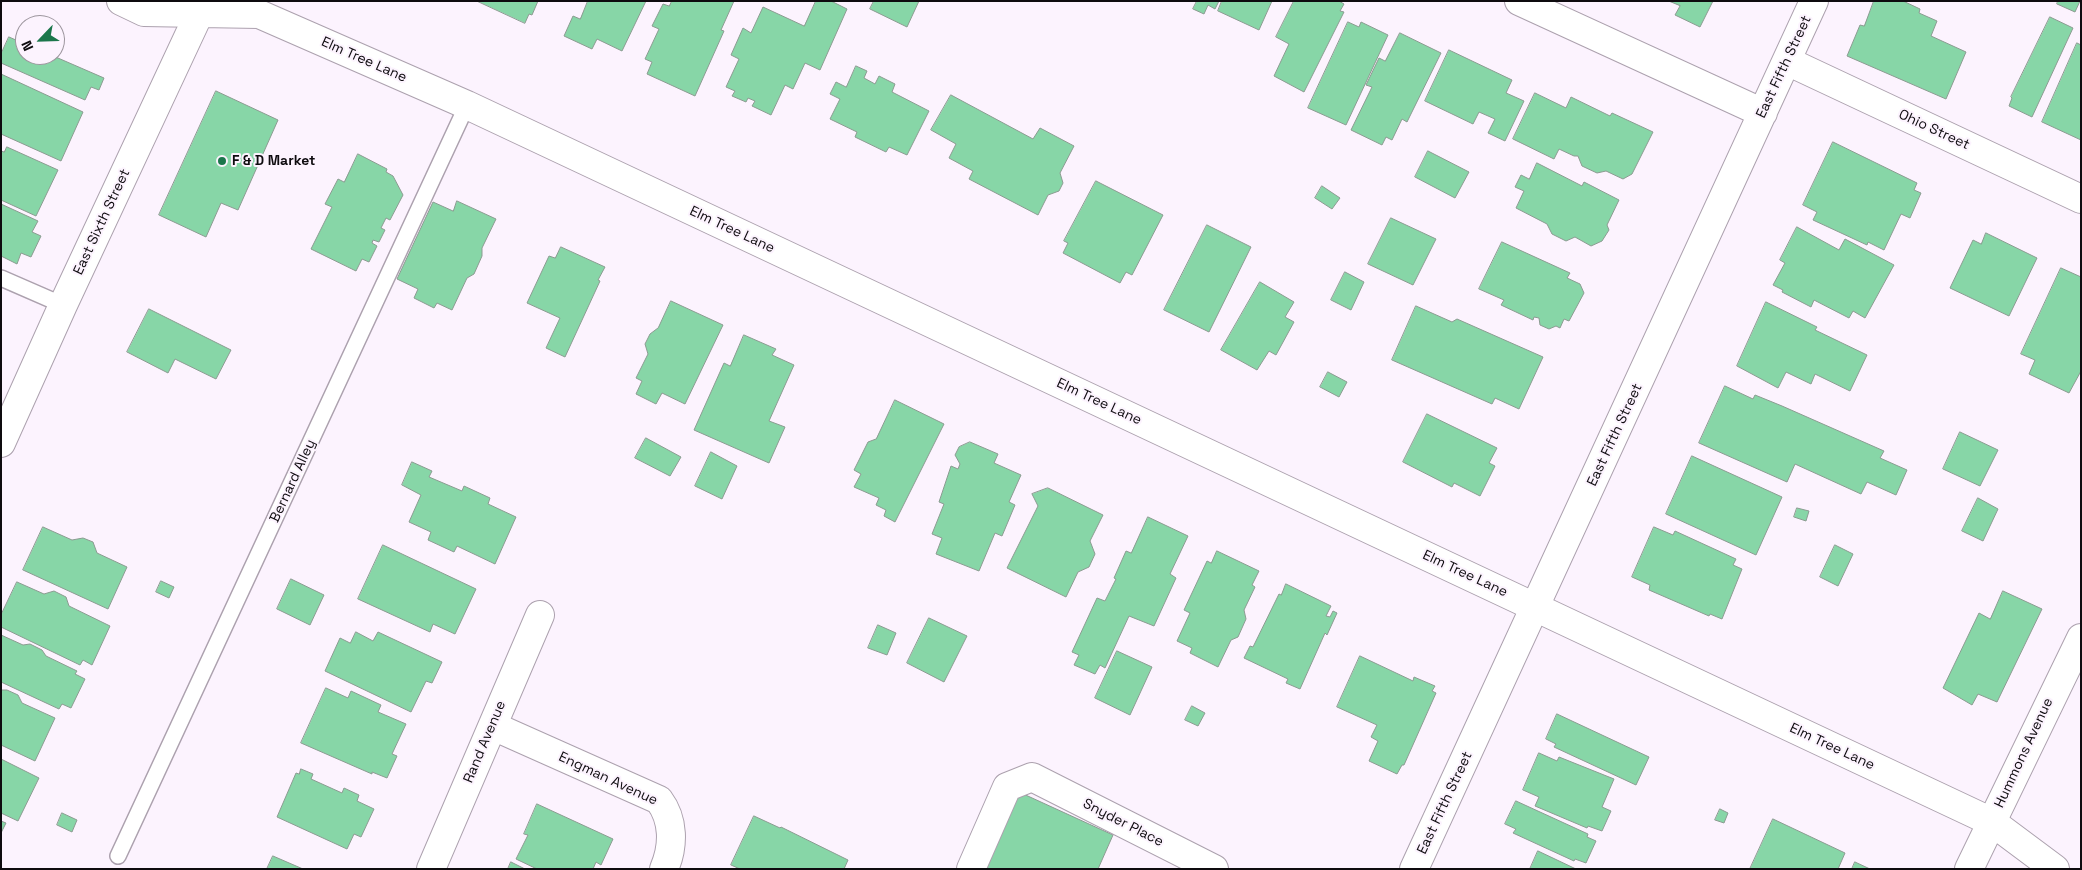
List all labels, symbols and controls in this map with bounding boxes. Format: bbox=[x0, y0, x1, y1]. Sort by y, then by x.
street label: East Fifth Street bbox=[1753, 13, 1815, 121]
north arrow bbox=[15, 15, 65, 65]
street label: Elm Tree Lane bbox=[319, 34, 409, 86]
text: N bbox=[17, 38, 37, 54]
street label: Ohio Street bbox=[1896, 106, 1972, 154]
place label: F & D Market bbox=[232, 153, 315, 169]
marker: F & D Market bbox=[216, 155, 228, 167]
street label: East Sixth Street bbox=[70, 166, 134, 278]
street label: Elm Tree Lane bbox=[687, 203, 777, 257]
street label: Elm Tree Lane bbox=[1054, 375, 1144, 429]
street label: East Fifth Street bbox=[1584, 381, 1646, 489]
street label: Bernard Alley bbox=[266, 437, 320, 525]
street label: Elm Tree Lane bbox=[1420, 547, 1510, 601]
street label: Hummons Avenue bbox=[1991, 695, 2057, 811]
street label: Rand Avenue bbox=[460, 698, 510, 786]
street label: Elm Tree Lane bbox=[1787, 720, 1877, 774]
street label: Engman Avenue bbox=[556, 749, 660, 809]
street label: East Fifth Street bbox=[1414, 749, 1476, 857]
street label: Snyder Place bbox=[1080, 796, 1166, 850]

